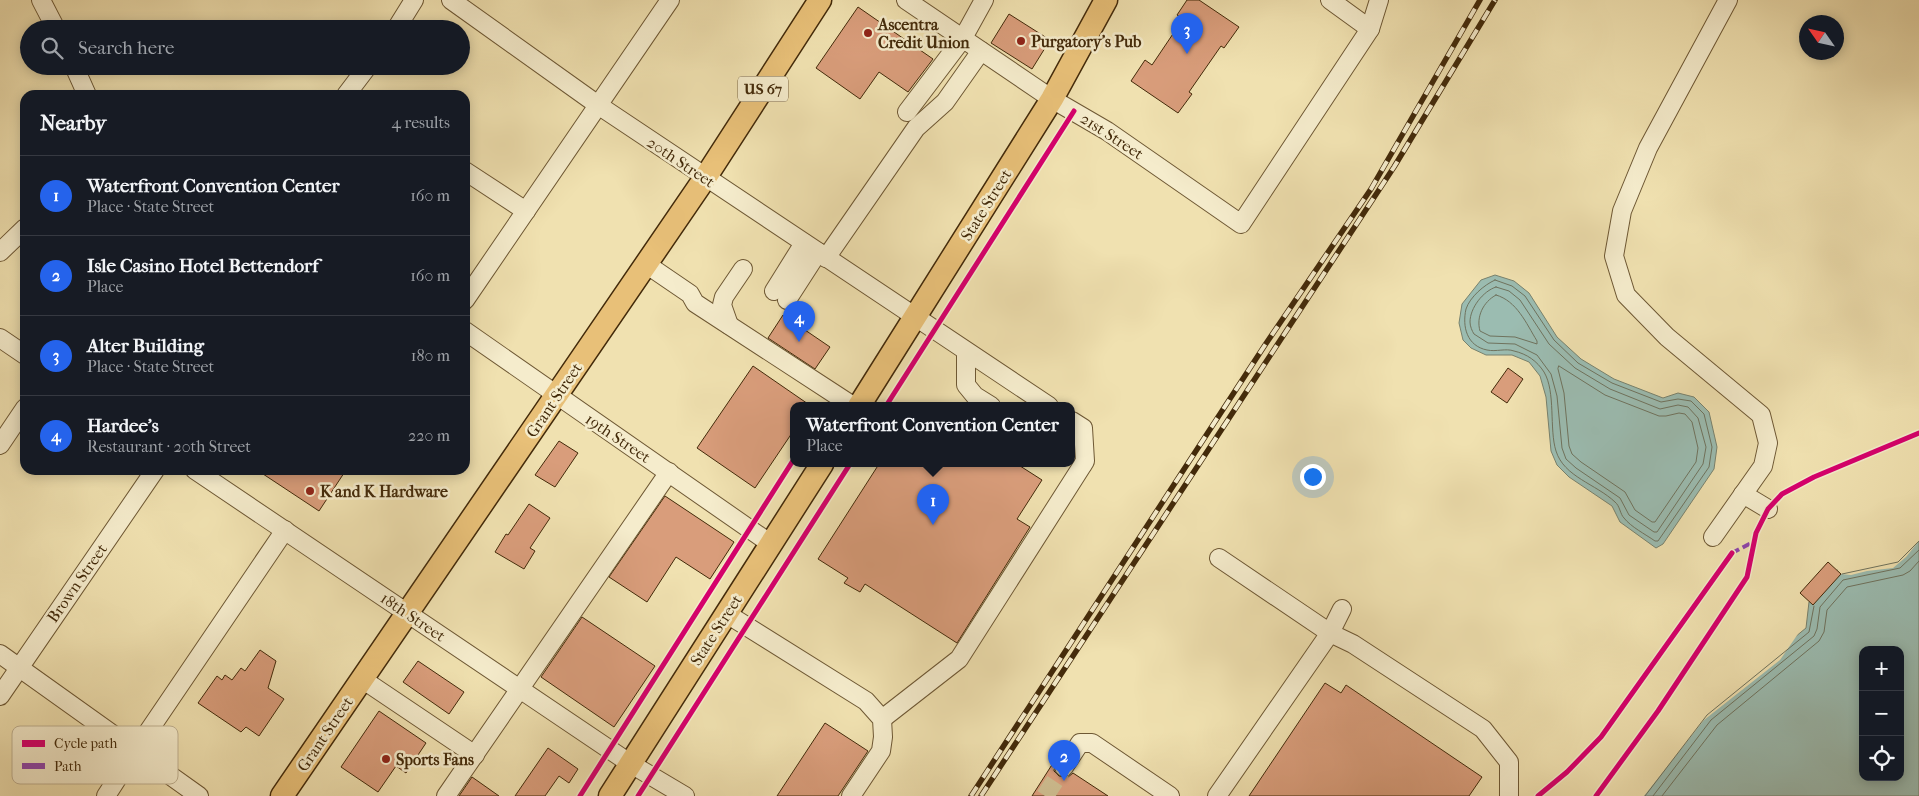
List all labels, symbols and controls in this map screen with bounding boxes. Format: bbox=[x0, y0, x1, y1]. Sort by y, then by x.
pin: 3 bbox=[1171, 13, 1203, 54]
place label: Ascentra Credit Union bbox=[877, 15, 970, 52]
north arrow bbox=[1799, 15, 1844, 60]
search box bbox=[20, 20, 470, 75]
marker: Ascentra Credit Union bbox=[862, 27, 874, 39]
place label: Purgatory's Pub bbox=[1031, 32, 1142, 52]
icon: search bbox=[38, 34, 66, 62]
marker: Purgatory's Pub bbox=[1015, 35, 1027, 47]
text: Search here bbox=[78, 37, 174, 59]
road number: US 67 bbox=[738, 76, 788, 102]
street label: 21st Street bbox=[1077, 109, 1147, 164]
text: Nearby bbox=[40, 111, 106, 135]
text: 4 results bbox=[392, 113, 450, 132]
street label: 20th Street bbox=[644, 132, 719, 192]
street label: State Street bbox=[957, 166, 1016, 244]
text: Waterfront Convention Center bbox=[87, 175, 340, 197]
text: 1 bbox=[53, 186, 59, 205]
text: 160 m bbox=[410, 186, 450, 205]
text: Place · State Street bbox=[87, 197, 214, 216]
text: Isle Casino Hotel Bettendorf bbox=[87, 255, 318, 277]
text: 2 bbox=[52, 266, 60, 285]
text: 160 m bbox=[410, 266, 450, 285]
text: Place bbox=[87, 277, 123, 296]
pin: 4 bbox=[783, 301, 815, 342]
text: Alter Building bbox=[87, 335, 204, 357]
text: 3 bbox=[53, 346, 59, 365]
text: 180 m bbox=[411, 346, 450, 365]
text: Place · State Street bbox=[87, 357, 214, 376]
street label: Grant Street bbox=[522, 359, 586, 441]
popup bbox=[790, 402, 1075, 467]
street label: 19th Street bbox=[582, 409, 654, 467]
text: Waterfront Convention Center bbox=[806, 414, 1059, 436]
text: Hardee's bbox=[87, 415, 159, 437]
text: 4 bbox=[51, 426, 61, 445]
text: 220 m bbox=[408, 426, 450, 445]
text: Place bbox=[806, 436, 843, 455]
text: Restaurant · 20th Street bbox=[87, 437, 251, 456]
your location bbox=[1300, 464, 1326, 490]
place label: K and K Hardware bbox=[320, 482, 448, 501]
pin: 1 bbox=[917, 484, 949, 525]
marker: K and K Hardware bbox=[304, 485, 316, 497]
street label: Brown Street bbox=[43, 540, 111, 626]
street label: 18th Street bbox=[377, 588, 449, 646]
street label: State Street bbox=[686, 591, 746, 669]
map controls bbox=[1859, 646, 1904, 781]
button: + bbox=[1859, 646, 1904, 691]
button: − bbox=[1859, 691, 1904, 736]
street label: Grant Street bbox=[293, 693, 357, 775]
legend bbox=[12, 726, 178, 784]
text: Cycle path bbox=[54, 735, 118, 752]
button: locate bbox=[1859, 736, 1904, 781]
pin: 2 bbox=[1048, 740, 1080, 781]
place label: Sports Fans bbox=[396, 750, 474, 770]
marker: Sports Fans bbox=[380, 753, 392, 765]
text: Path bbox=[54, 758, 82, 775]

